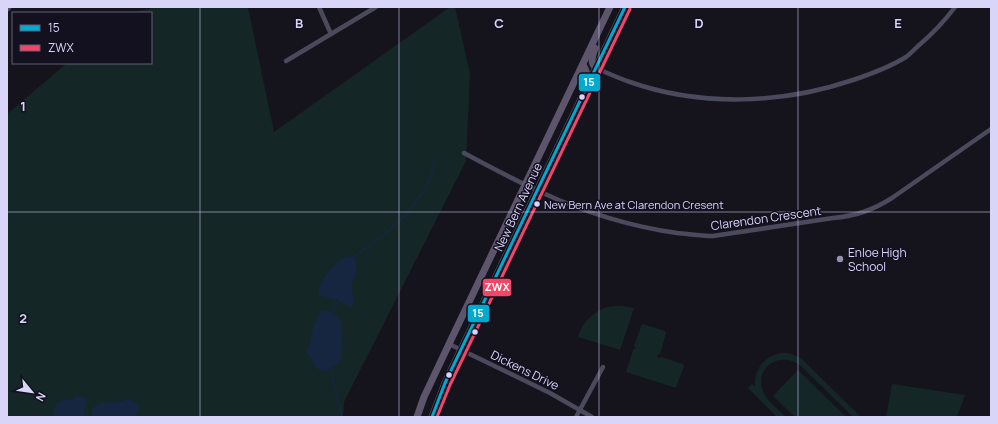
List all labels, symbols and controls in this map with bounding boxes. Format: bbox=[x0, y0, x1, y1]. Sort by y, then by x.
legend bbox=[12, 12, 152, 64]
text: B bbox=[295, 14, 303, 32]
text: C bbox=[494, 14, 504, 32]
text: D bbox=[694, 14, 704, 32]
text: E bbox=[894, 14, 902, 32]
text: 15 bbox=[48, 19, 60, 36]
text: ZWX bbox=[48, 39, 75, 56]
line badge: 15 bbox=[578, 73, 601, 92]
text: 15 bbox=[583, 74, 595, 89]
unlabelled marker bbox=[577, 92, 587, 102]
text: 1 bbox=[20, 97, 26, 115]
street label: New Bern Avenue bbox=[490, 160, 546, 254]
place label: New Bern Ave at Clarendon Cresent bbox=[544, 197, 724, 212]
marker: New Bern Ave at Clarendon Cresent bbox=[532, 199, 542, 209]
street label: Clarendon Crescent bbox=[710, 202, 822, 234]
place label: Enloe High School bbox=[848, 244, 907, 275]
marker: Enloe High School bbox=[835, 254, 845, 264]
line badge: ZWX bbox=[482, 278, 512, 297]
text: ZWX bbox=[484, 279, 510, 294]
line badge: 15 bbox=[467, 304, 490, 323]
text: 15 bbox=[472, 305, 484, 320]
text: 2 bbox=[19, 309, 27, 327]
unlabelled marker bbox=[470, 327, 480, 337]
street label: Dickens Drive bbox=[488, 346, 562, 394]
unlabelled marker bbox=[444, 370, 454, 380]
north arrow bbox=[12, 372, 52, 412]
text: N bbox=[33, 390, 50, 404]

